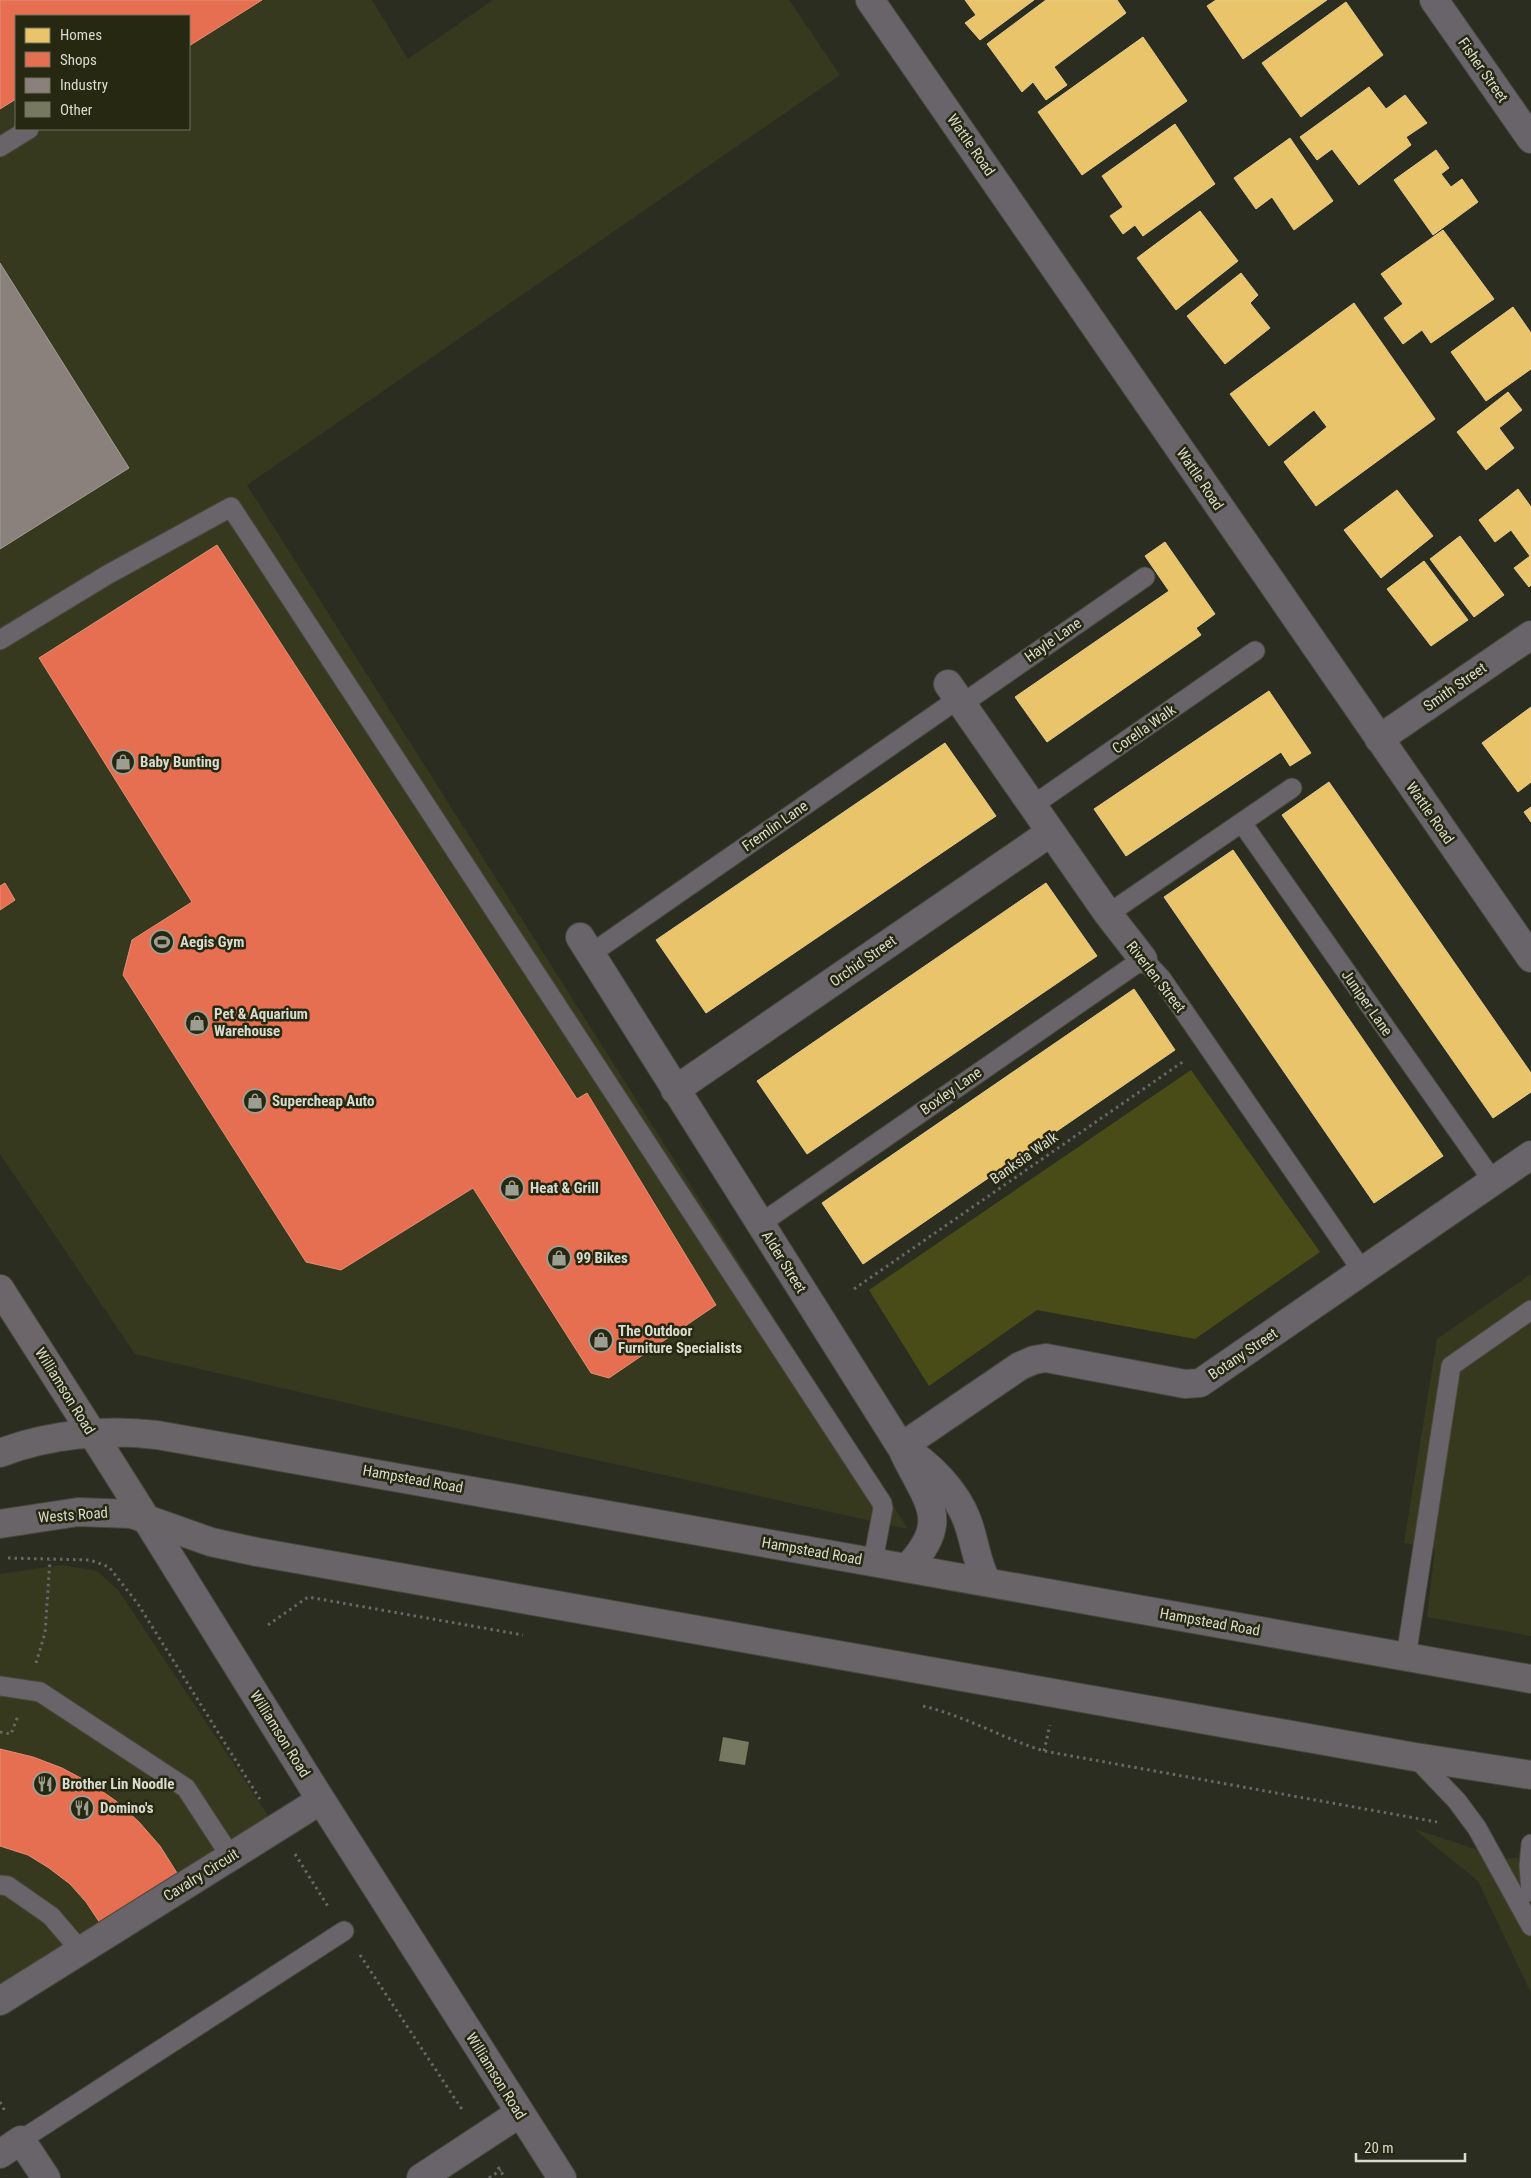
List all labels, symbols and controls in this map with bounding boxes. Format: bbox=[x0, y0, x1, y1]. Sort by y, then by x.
legend bbox=[15, 15, 190, 130]
text: Homes bbox=[60, 26, 102, 44]
street label: Fisher Street bbox=[1454, 34, 1512, 106]
text: Shops bbox=[60, 51, 97, 69]
text: Industry bbox=[60, 76, 108, 94]
text: Other bbox=[60, 101, 93, 119]
street label: Wattle Road bbox=[943, 111, 999, 179]
street label: Wattle Road bbox=[1173, 444, 1227, 514]
street label: Hayle Lane bbox=[1021, 614, 1085, 666]
street label: Smith Street bbox=[1420, 659, 1490, 715]
street label: Corella Walk bbox=[1109, 700, 1179, 757]
shop icon: Baby Bunting bbox=[110, 749, 136, 775]
place label: Baby Bunting bbox=[140, 753, 219, 771]
street label: Wattle Road bbox=[1402, 779, 1458, 847]
street label: Fremlin Lane bbox=[739, 797, 811, 855]
sports icon: Aegis Gym bbox=[149, 929, 175, 955]
street label: Orchid Street bbox=[826, 932, 900, 990]
place label: Aegis Gym bbox=[180, 933, 244, 951]
street label: Riverlen Street bbox=[1123, 938, 1189, 1016]
street label: Juniper Lane bbox=[1338, 967, 1396, 1039]
place label: Pet & Aquarium Warehouse bbox=[214, 1005, 308, 1040]
shop icon: Pet & Aquarium Warehouse bbox=[184, 1010, 210, 1036]
street label: Boxley Lane bbox=[917, 1063, 985, 1119]
shop icon: Supercheap Auto bbox=[242, 1088, 268, 1114]
place label: Supercheap Auto bbox=[272, 1092, 374, 1110]
street label: Banksia Walk bbox=[987, 1128, 1062, 1188]
shop icon: Heat & Grill bbox=[499, 1175, 525, 1201]
place label: Heat & Grill bbox=[530, 1179, 599, 1197]
street label: Alder Street bbox=[758, 1228, 810, 1296]
shop icon: 99 Bikes bbox=[546, 1245, 572, 1271]
place label: 99 Bikes bbox=[576, 1249, 628, 1267]
place label: The Outdoor Furniture Specialists bbox=[618, 1322, 742, 1357]
street label: Botany Street bbox=[1205, 1324, 1281, 1384]
shop icon: The Outdoor Furniture Specialists bbox=[588, 1327, 614, 1353]
street label: Williamson Road bbox=[31, 1344, 99, 1438]
street label: Hampstead Road bbox=[361, 1461, 465, 1497]
street label: Wests Road bbox=[37, 1504, 109, 1526]
street label: Hampstead Road bbox=[760, 1533, 864, 1569]
street label: Hampstead Road bbox=[1158, 1604, 1262, 1640]
street label: Williamson Road bbox=[246, 1687, 314, 1781]
restaurant icon: Brother Lin Noodle bbox=[32, 1771, 58, 1797]
place label: Brother Lin Noodle bbox=[62, 1775, 174, 1793]
restaurant icon: Domino's bbox=[69, 1795, 95, 1821]
place label: Domino's bbox=[100, 1799, 154, 1817]
street label: Cavalry Circuit bbox=[160, 1845, 242, 1905]
street label: Williamson Road bbox=[462, 2029, 530, 2123]
scale bar bbox=[1356, 2130, 1465, 2162]
text: 20 m bbox=[1364, 2139, 1394, 2157]

